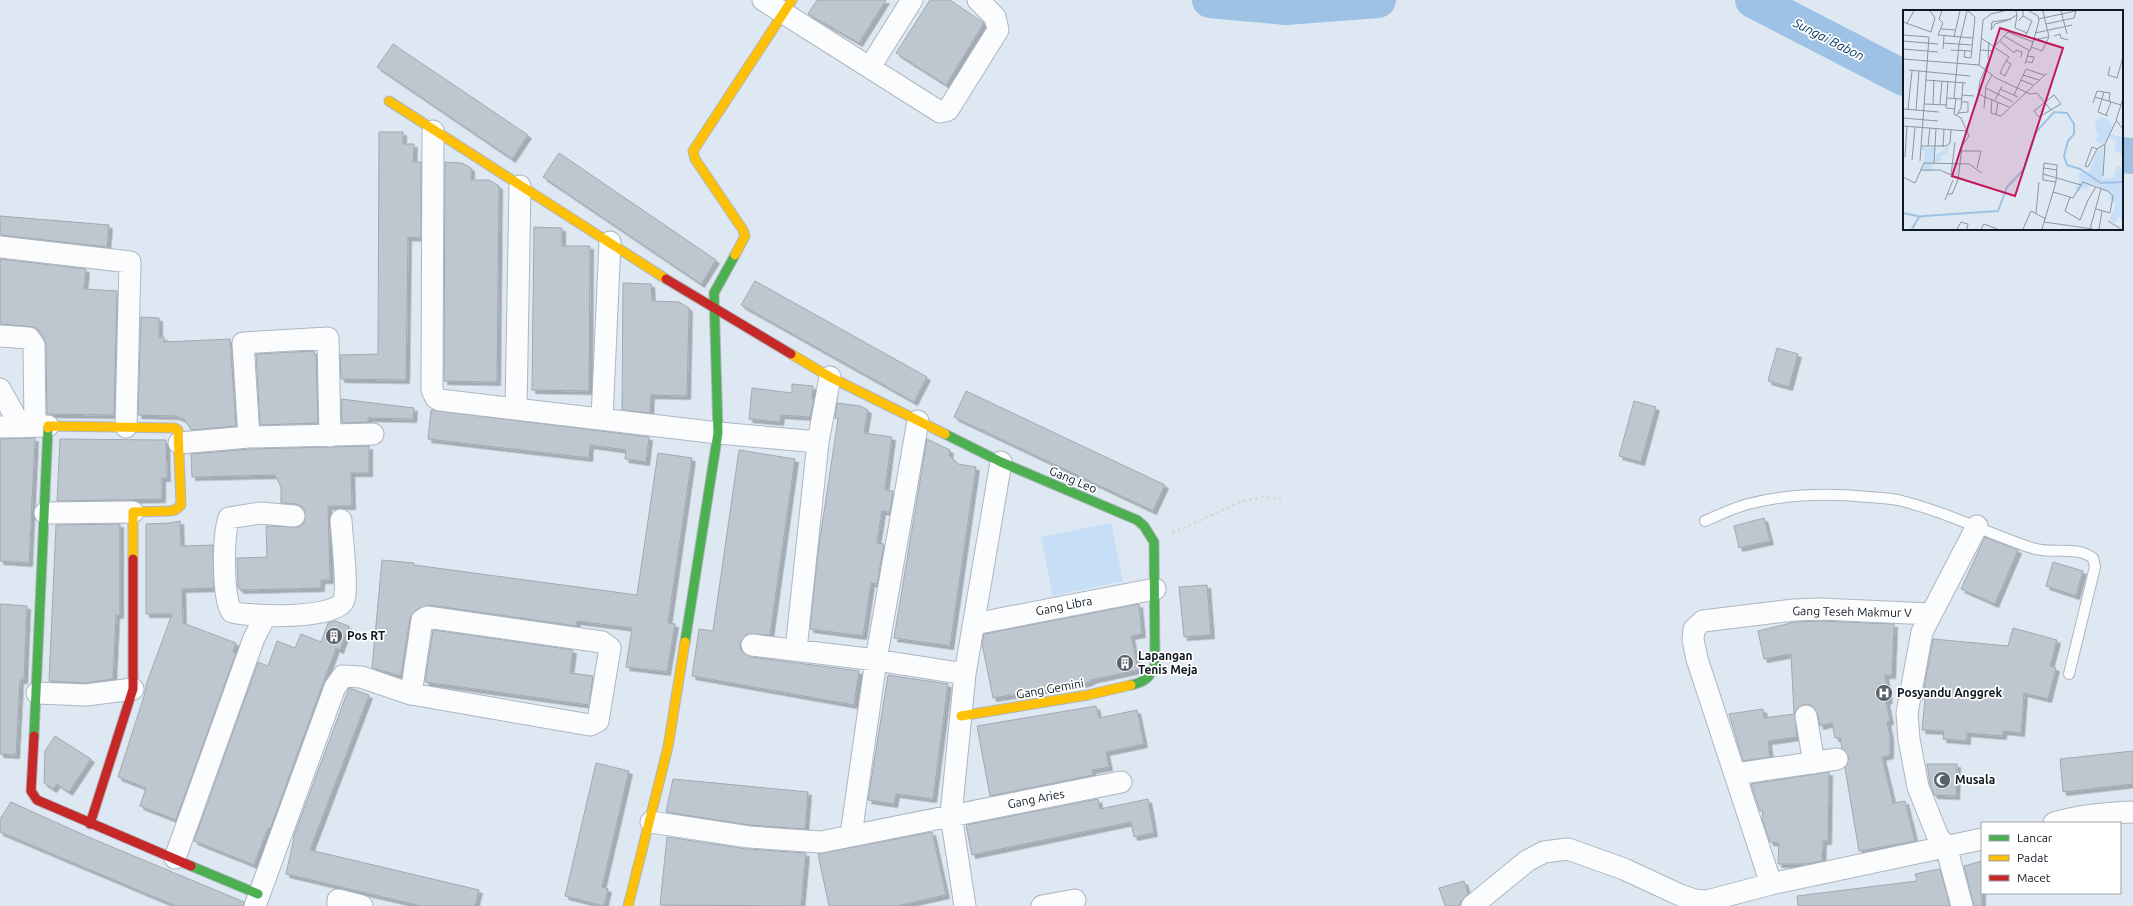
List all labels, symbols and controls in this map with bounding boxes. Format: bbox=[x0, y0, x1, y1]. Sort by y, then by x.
inset map bbox=[1903, 10, 2123, 230]
water label: Sungai Babon bbox=[1790, 15, 1867, 63]
street label: Gang Leo bbox=[1047, 464, 1099, 495]
street label: Gang Libra bbox=[1035, 594, 1093, 617]
street label: Gang Teseh Makmur V bbox=[1792, 604, 1912, 619]
building icon: Pos RT bbox=[324, 626, 344, 646]
place label: Pos RT bbox=[347, 629, 385, 642]
place label: Lapangan Tenis Meja bbox=[1138, 649, 1198, 676]
building icon: Lapangan Tenis Meja bbox=[1115, 653, 1135, 673]
street label: Gang Gemini bbox=[1015, 676, 1085, 701]
hospital icon: Posyandu Anggrek bbox=[1874, 683, 1894, 703]
place label: Posyandu Anggrek bbox=[1897, 686, 2003, 699]
mosque icon: Musala bbox=[1932, 770, 1952, 790]
place label: Musala bbox=[1955, 773, 1995, 786]
street label: Gang Aries bbox=[1006, 787, 1065, 810]
legend bbox=[1981, 822, 2121, 894]
text: Lancar bbox=[2017, 831, 2053, 844]
text: Padat bbox=[2017, 851, 2048, 864]
text: Macet bbox=[2017, 871, 2051, 884]

